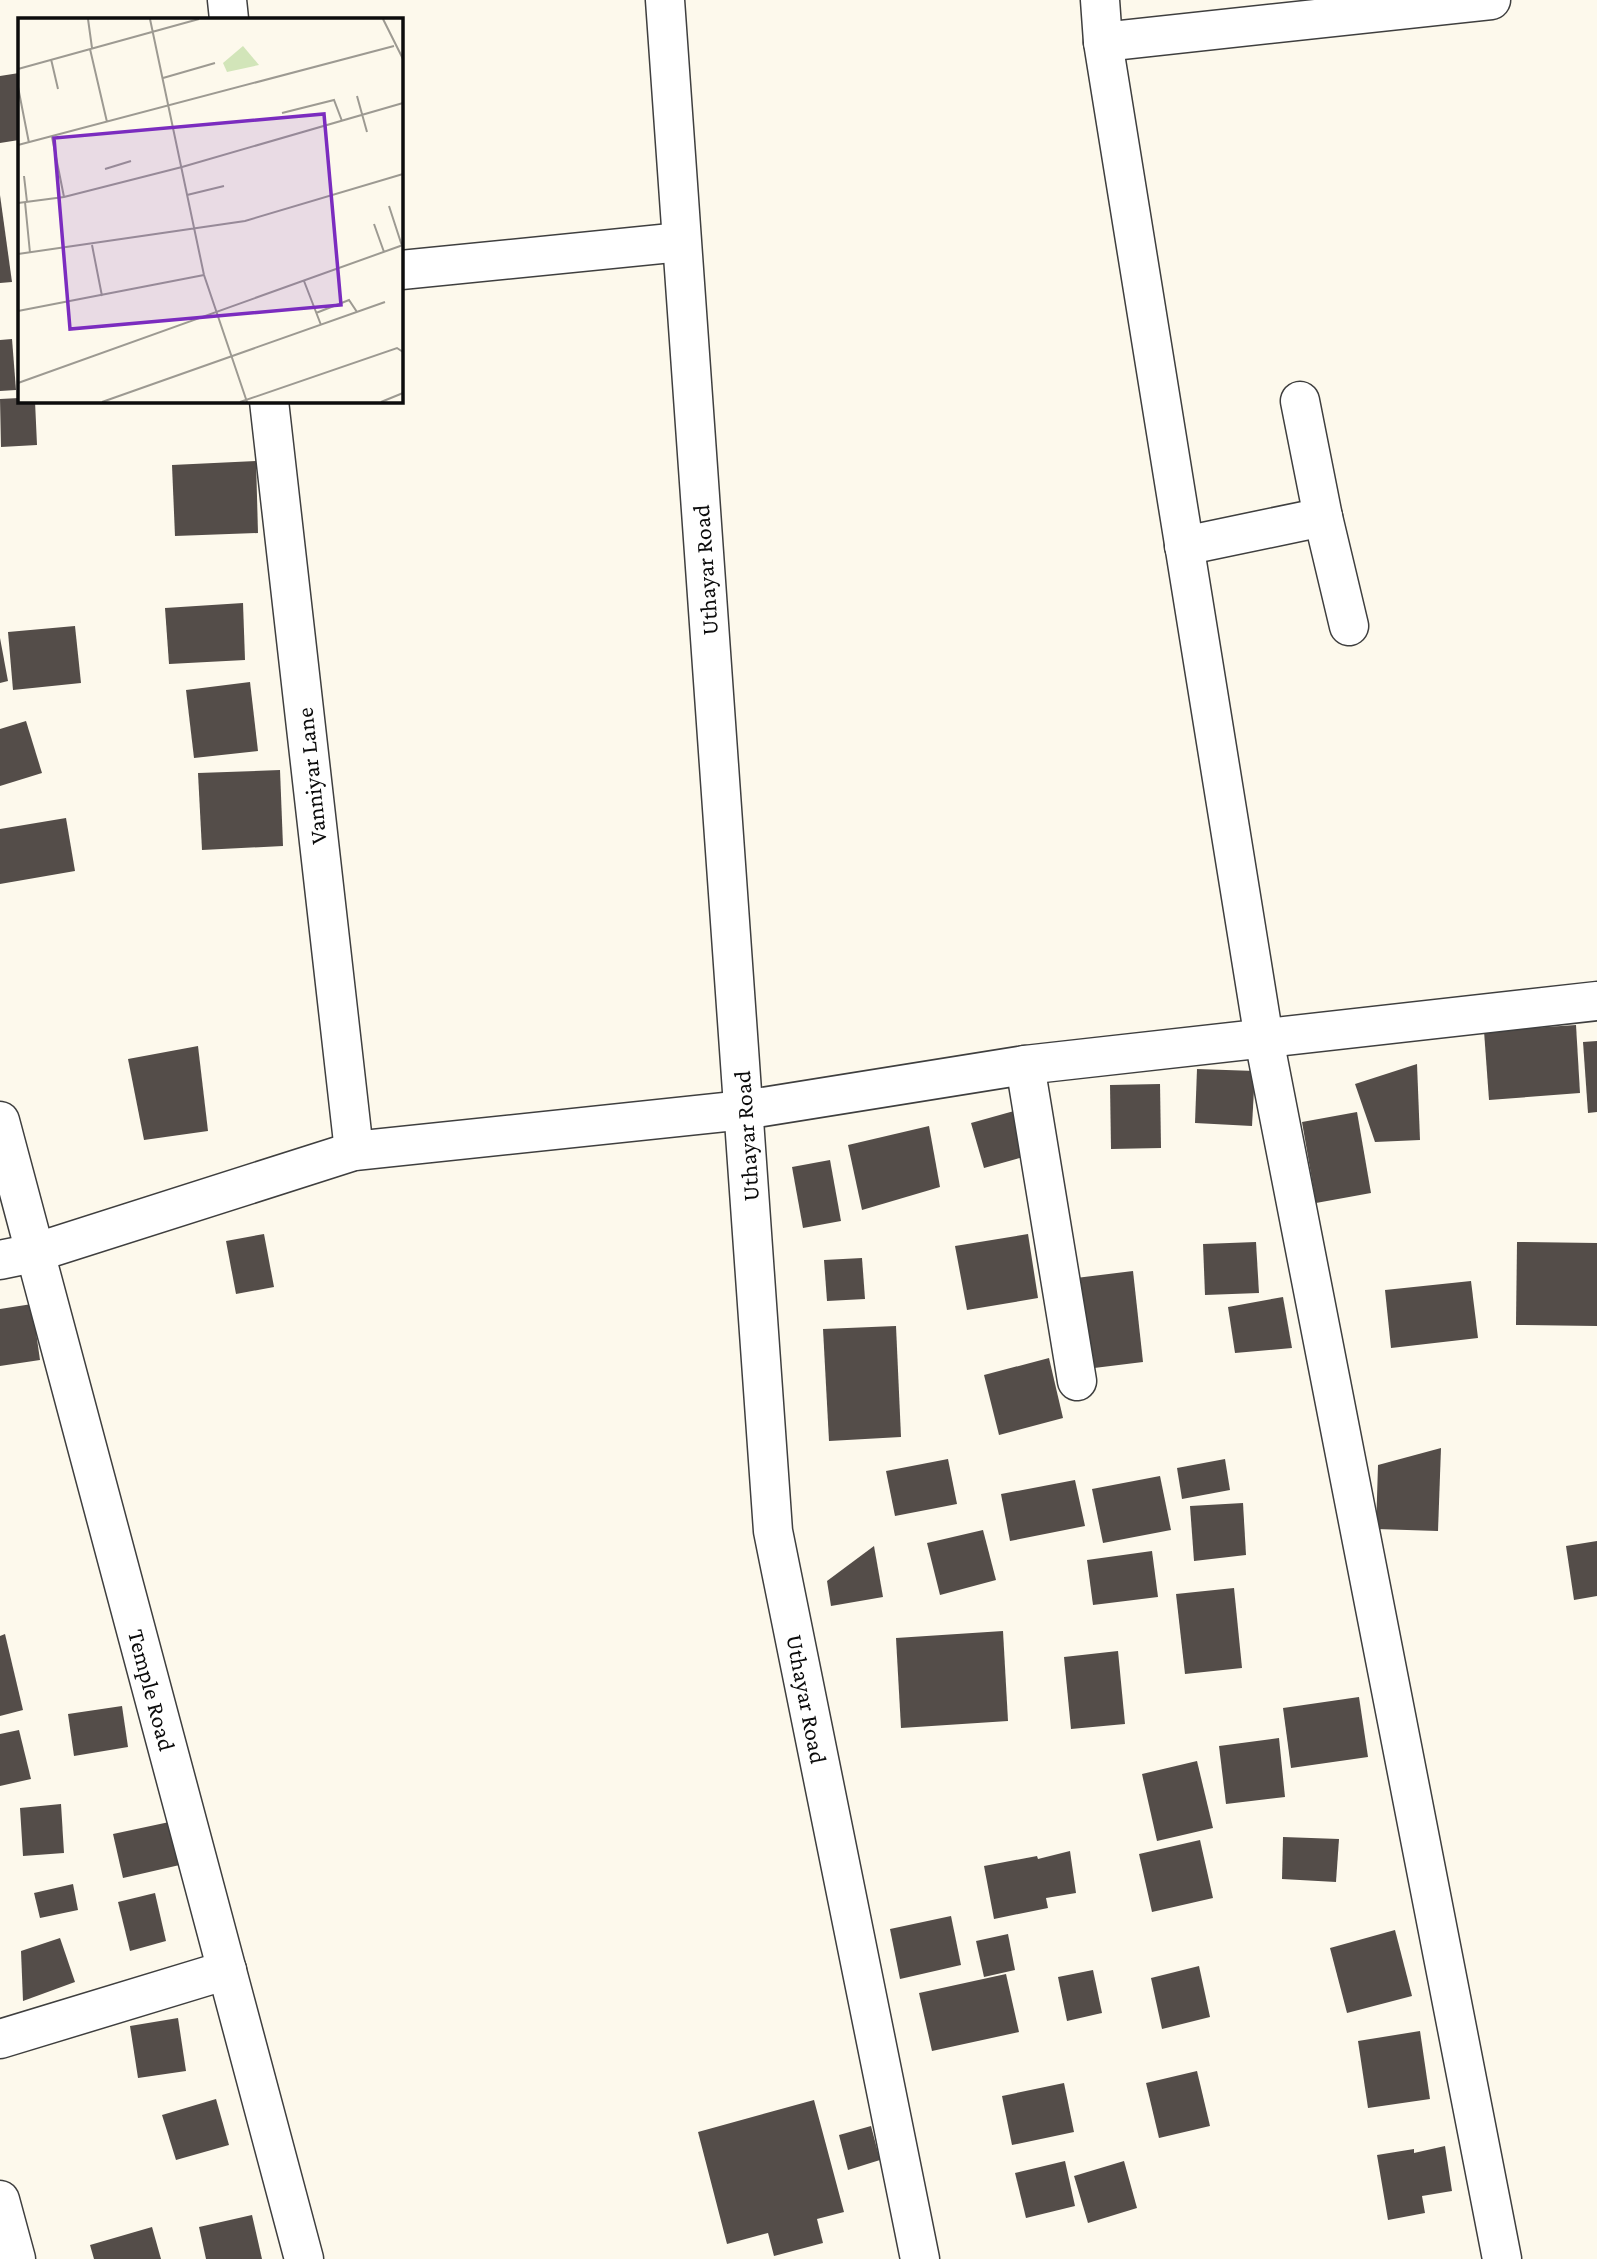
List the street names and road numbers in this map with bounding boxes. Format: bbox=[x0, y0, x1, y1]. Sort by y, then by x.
street label: Uthayar Road bbox=[687, 503, 723, 636]
street label: Vanniyar Lane bbox=[290, 706, 332, 846]
street label: Uthayar Road bbox=[728, 1069, 764, 1202]
street label: Temple Road bbox=[123, 1626, 181, 1754]
street label: Uthayar Road bbox=[781, 1632, 833, 1766]

